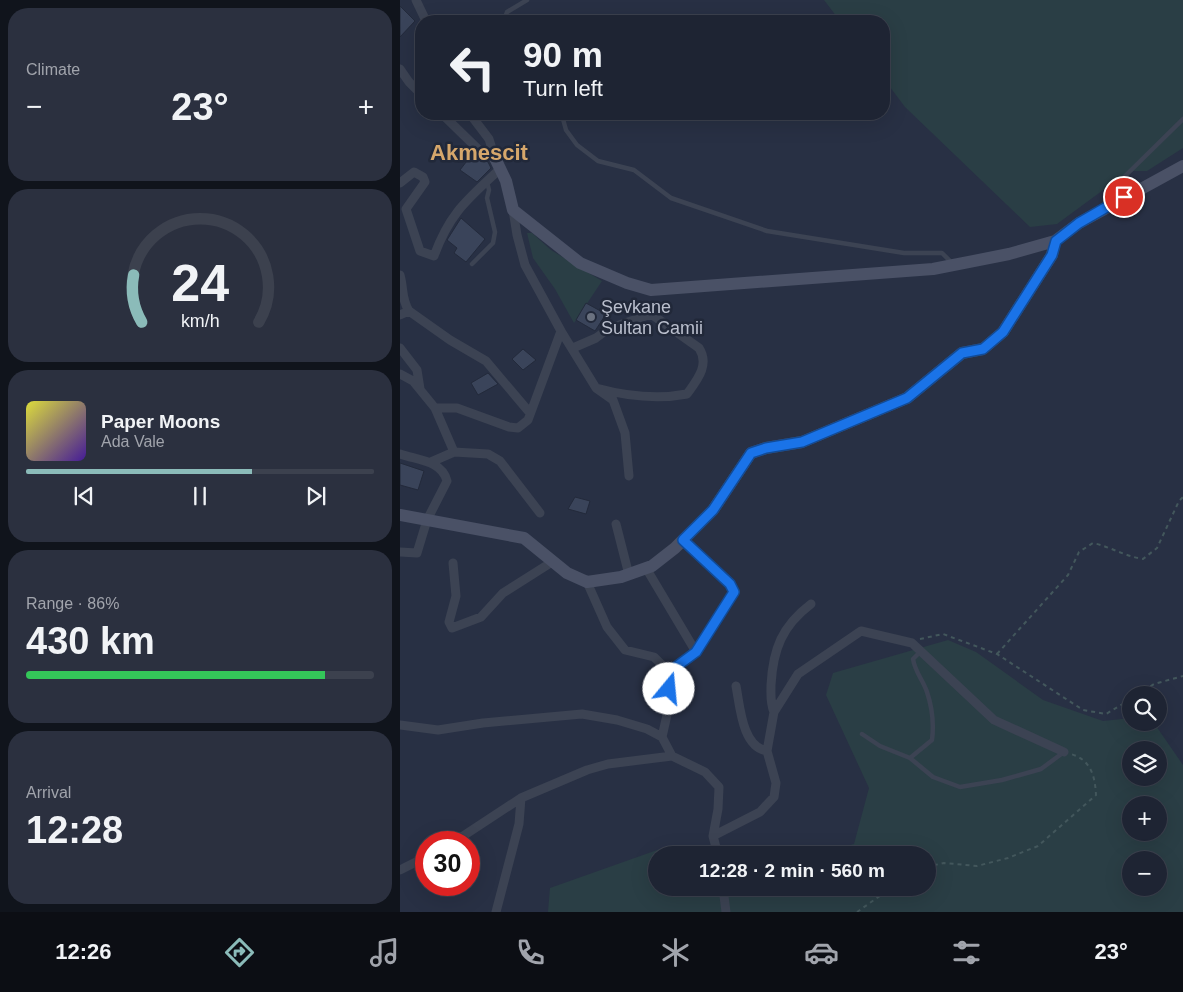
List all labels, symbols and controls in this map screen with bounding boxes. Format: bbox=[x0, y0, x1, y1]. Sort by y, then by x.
icon: left bbox=[440, 35, 505, 100]
text: 90 m bbox=[523, 35, 603, 74]
text: Climate bbox=[26, 61, 80, 78]
text: Turn left bbox=[523, 76, 603, 101]
text: 23° bbox=[171, 86, 229, 128]
text: − bbox=[26, 91, 42, 122]
text: + bbox=[358, 91, 374, 122]
district label: Akmescit bbox=[430, 140, 529, 165]
pin bbox=[1103, 176, 1145, 218]
icon: arrive bbox=[1110, 183, 1138, 211]
text: 24 bbox=[171, 254, 229, 312]
place label: Şevkane Sultan Camii bbox=[601, 297, 703, 338]
text: km/h bbox=[181, 311, 219, 331]
marker: Şevkane Sultan Camii bbox=[585, 311, 597, 323]
text: Paper Moons bbox=[101, 411, 220, 432]
text: Ada Vale bbox=[101, 433, 165, 450]
icon: previous bbox=[70, 482, 98, 510]
icon: pause bbox=[186, 482, 214, 510]
icon: next bbox=[302, 482, 330, 510]
text: Range · 86% bbox=[26, 595, 119, 612]
text: 430 km bbox=[26, 620, 155, 662]
position arrow bbox=[642, 662, 694, 714]
map controls bbox=[1122, 686, 1167, 896]
button: search bbox=[1122, 686, 1167, 731]
button: layers bbox=[1122, 741, 1167, 786]
text: Arrival bbox=[26, 784, 71, 801]
button: + bbox=[1122, 796, 1167, 841]
text: 12:28 bbox=[26, 809, 123, 851]
speed limit sign: 30 bbox=[415, 831, 480, 896]
button: − bbox=[1122, 851, 1167, 896]
text: 12:28 · 2 min · 560 m bbox=[699, 860, 885, 881]
icon: directions bbox=[222, 935, 257, 970]
icon: music bbox=[367, 935, 402, 970]
icon: phone bbox=[513, 935, 548, 970]
icon: climate bbox=[658, 935, 693, 970]
icon: car bbox=[804, 935, 839, 970]
icon: filters bbox=[949, 935, 984, 970]
text: 12:26 bbox=[55, 939, 111, 964]
text: 23° bbox=[1094, 939, 1128, 964]

